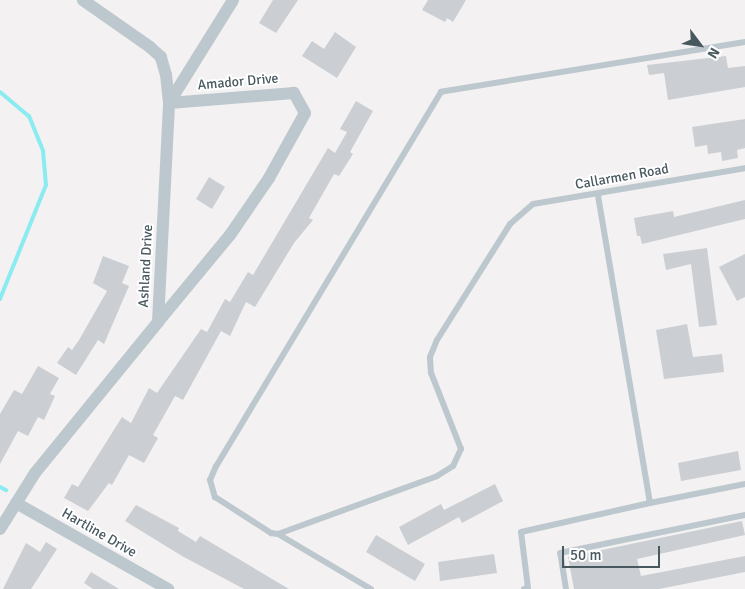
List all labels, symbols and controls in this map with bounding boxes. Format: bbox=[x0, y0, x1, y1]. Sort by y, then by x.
north arrow bbox=[675, 20, 725, 70]
text: N bbox=[703, 44, 723, 62]
street label: Amador Drive bbox=[197, 70, 279, 94]
street label: Callarmen Road bbox=[574, 161, 670, 193]
street label: Ashland Drive bbox=[135, 224, 157, 308]
street label: Hartline Drive bbox=[59, 505, 139, 561]
scale bar bbox=[565, 536, 662, 568]
text: 50 m bbox=[570, 546, 601, 564]

